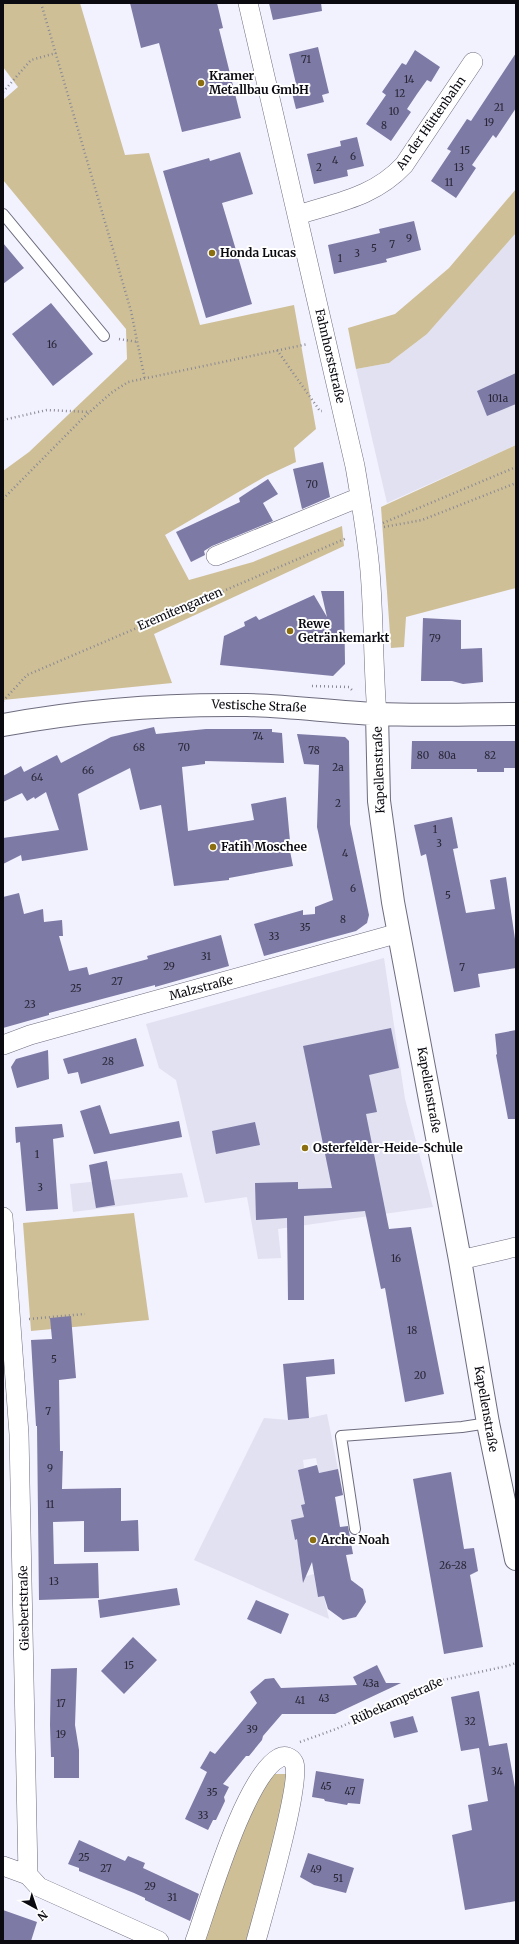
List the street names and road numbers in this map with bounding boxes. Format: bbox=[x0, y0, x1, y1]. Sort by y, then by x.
street label: An der Hüttenbahn bbox=[392, 73, 469, 173]
street label: Fahnhorststraße bbox=[312, 307, 349, 405]
street label: Eremitengarten bbox=[135, 584, 225, 633]
street label: Vestische Straße bbox=[210, 696, 307, 715]
street label: Kapellenstraße bbox=[369, 726, 388, 814]
street label: Malzstraße bbox=[167, 972, 234, 1003]
street label: Kapellenstraße bbox=[415, 1046, 444, 1134]
street label: Kapellenstraße bbox=[472, 1365, 501, 1453]
street label: Giesbertstraße bbox=[15, 1565, 32, 1651]
street label: Rübekampstraße bbox=[349, 1674, 445, 1728]

